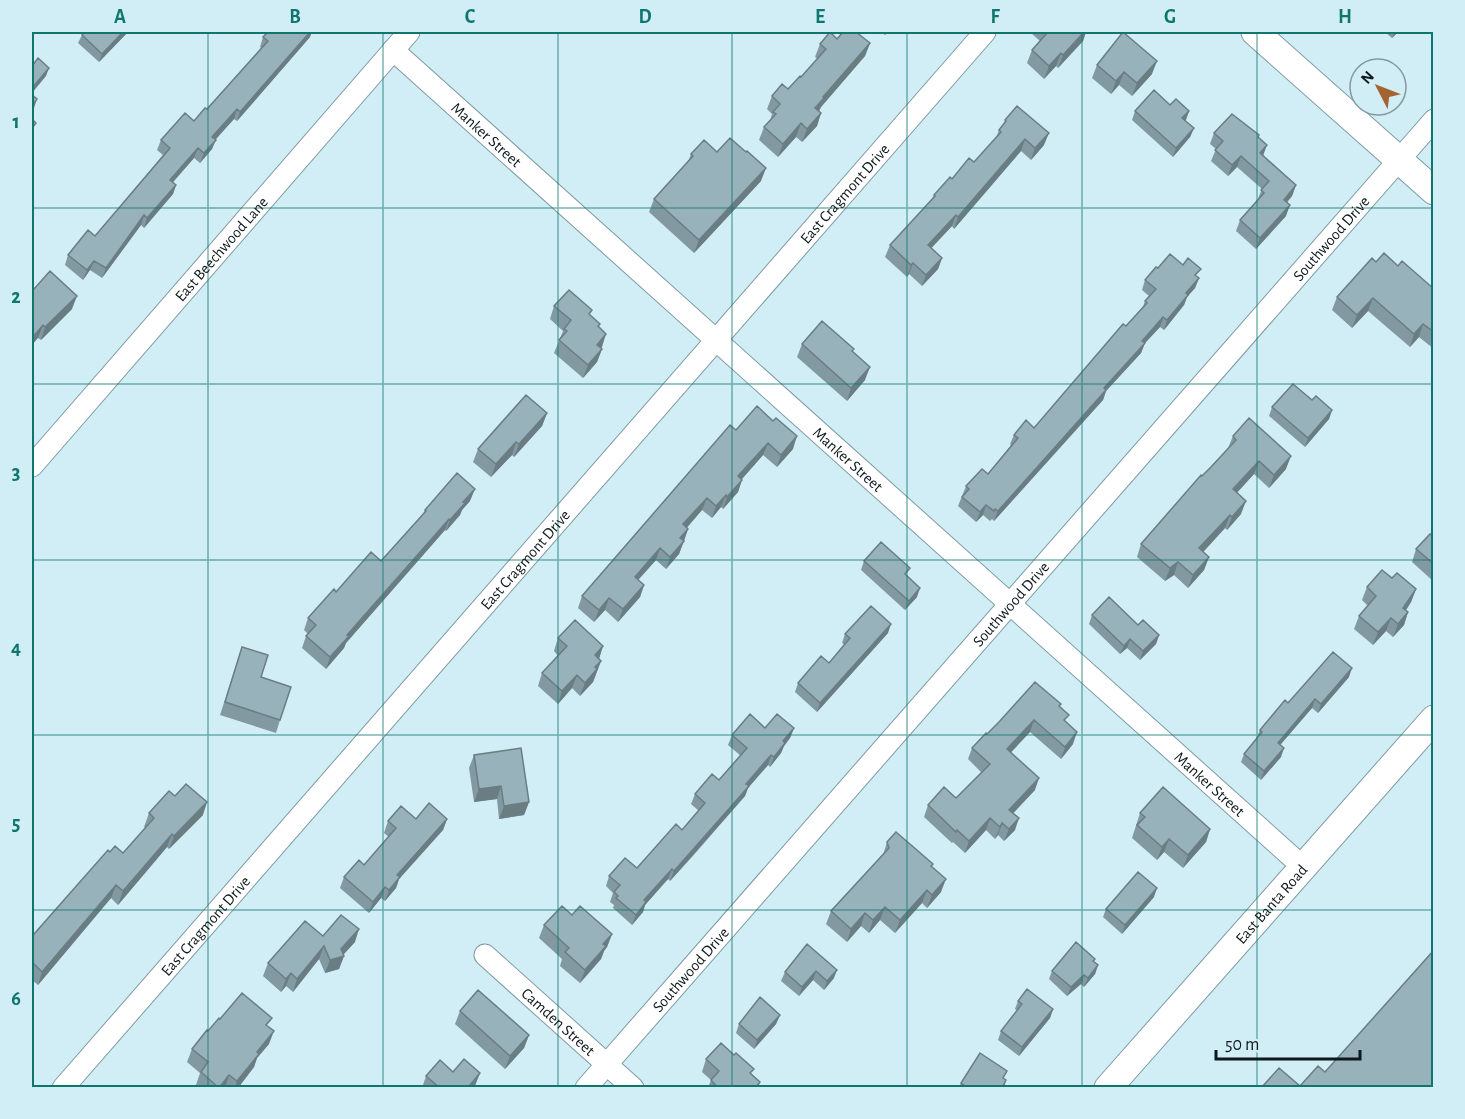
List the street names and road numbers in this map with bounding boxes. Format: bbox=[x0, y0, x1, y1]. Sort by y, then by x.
street label: Manker Street bbox=[448, 100, 524, 170]
street label: East Cragmont Drive bbox=[797, 141, 893, 247]
street label: Southwood Drive bbox=[1290, 193, 1373, 284]
street label: East Beechwood Lane bbox=[172, 194, 271, 305]
street label: Manker Street bbox=[810, 424, 886, 495]
street label: East Cragmont Drive bbox=[478, 507, 573, 613]
street label: Southwood Drive bbox=[970, 559, 1052, 650]
street label: Manker Street bbox=[1171, 749, 1247, 820]
street label: East Banta Road bbox=[1233, 862, 1311, 947]
street label: East Cragmont Drive bbox=[158, 873, 253, 979]
street label: Southwood Drive bbox=[650, 924, 732, 1015]
street label: Camden Street bbox=[518, 985, 598, 1059]

